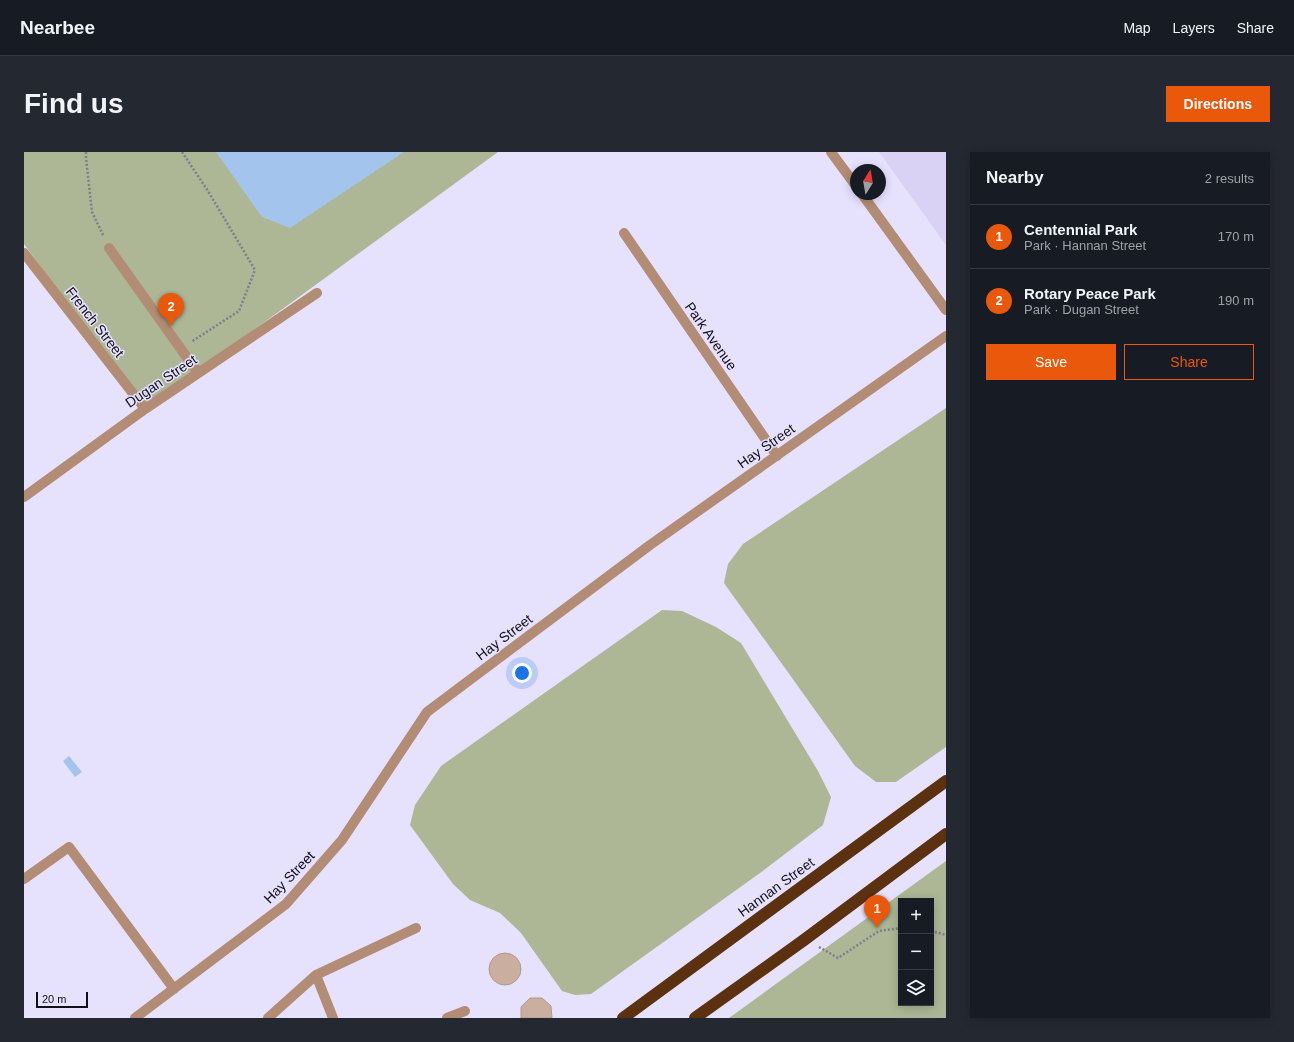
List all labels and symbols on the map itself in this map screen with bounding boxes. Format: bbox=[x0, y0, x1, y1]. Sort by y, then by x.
north arrow bbox=[850, 164, 886, 200]
street label: French Street bbox=[63, 284, 127, 360]
pin: 2 bbox=[158, 293, 184, 326]
street label: Park Avenue bbox=[682, 299, 740, 373]
street label: Dugan Street bbox=[122, 351, 200, 411]
street label: Hay Street bbox=[734, 420, 798, 472]
street label: Hay Street bbox=[473, 611, 535, 663]
your location bbox=[512, 663, 532, 683]
street label: Hay Street bbox=[260, 848, 318, 906]
street label: Hannan Street bbox=[735, 854, 817, 920]
pin: 1 bbox=[864, 895, 890, 928]
scale bar bbox=[36, 990, 88, 1009]

